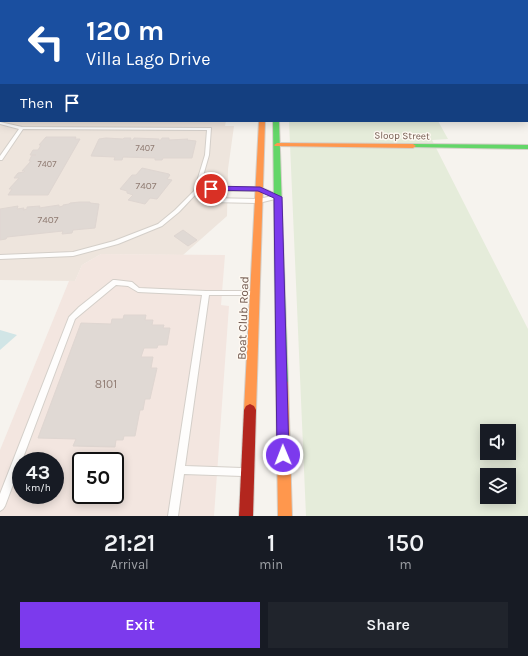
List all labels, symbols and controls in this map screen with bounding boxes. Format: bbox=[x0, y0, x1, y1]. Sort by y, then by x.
text: 120 m bbox=[86, 14, 164, 47]
icon: left bbox=[20, 16, 72, 68]
text: Villa Lago Drive bbox=[86, 48, 210, 70]
icon: arrive bbox=[61, 92, 83, 114]
text: Then bbox=[20, 94, 53, 112]
street label: Sloop Street bbox=[374, 130, 430, 142]
house number: 7407 bbox=[136, 143, 155, 153]
house number: 7407 bbox=[38, 159, 57, 169]
pin bbox=[194, 172, 228, 206]
icon: arrive bbox=[200, 178, 222, 200]
house number: 7407 bbox=[136, 180, 157, 192]
house number: 7407 bbox=[38, 214, 59, 226]
street label: Boat Club Road bbox=[235, 276, 251, 360]
house number: 8101 bbox=[95, 377, 117, 391]
map controls bbox=[480, 424, 516, 504]
button: sound bbox=[480, 424, 516, 460]
position arrow bbox=[262, 434, 304, 476]
speed limit sign: 50 bbox=[72, 452, 124, 504]
text: 43 bbox=[26, 461, 50, 484]
button: layers bbox=[480, 468, 516, 504]
text: km/h bbox=[25, 482, 51, 494]
text: 21:21 bbox=[104, 529, 156, 557]
text: 1 bbox=[267, 529, 275, 557]
text: 150 bbox=[387, 529, 424, 557]
text: Arrival bbox=[111, 557, 149, 572]
text: min bbox=[259, 557, 283, 572]
text: m bbox=[399, 557, 412, 572]
button: Exit bbox=[20, 602, 260, 648]
button: Share bbox=[268, 602, 508, 648]

